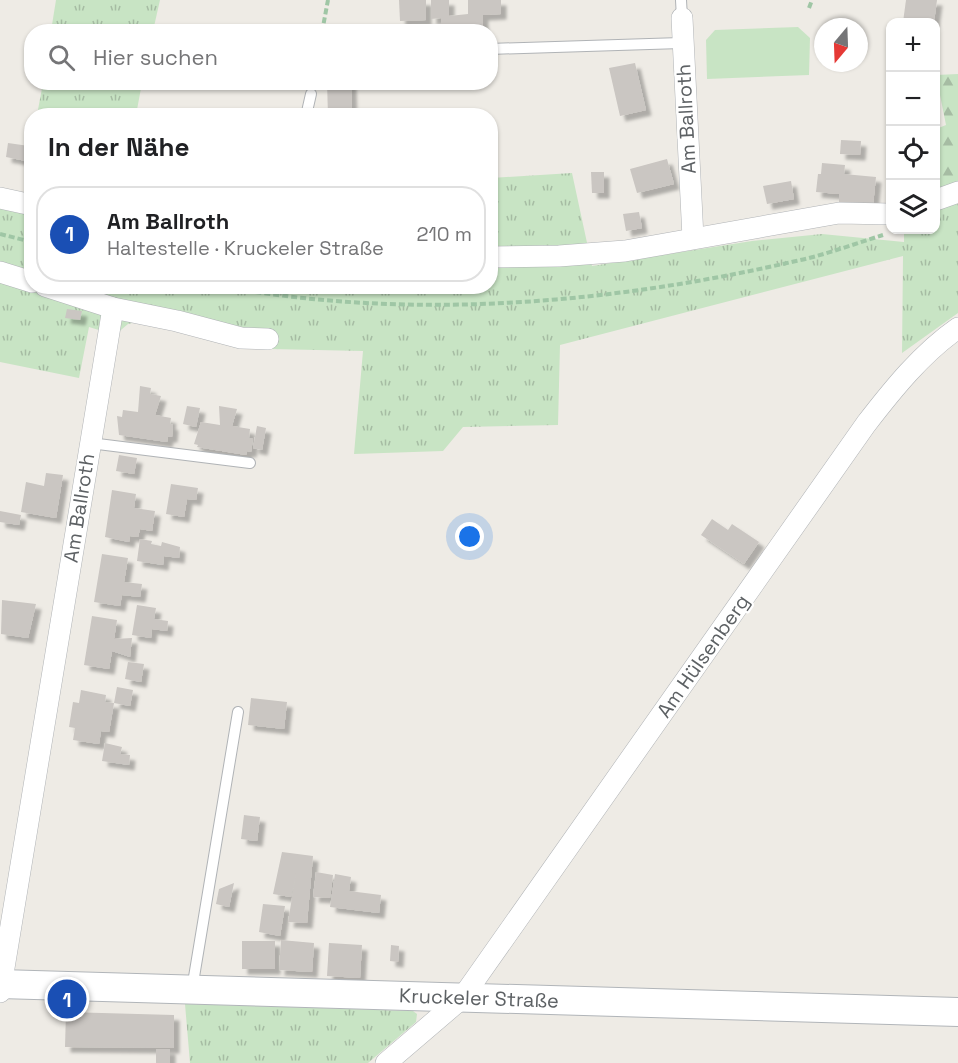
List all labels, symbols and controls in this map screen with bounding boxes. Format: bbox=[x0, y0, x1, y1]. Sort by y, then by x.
north arrow bbox=[814, 18, 868, 72]
map controls bbox=[886, 18, 940, 234]
button: + bbox=[886, 18, 940, 72]
search box bbox=[24, 24, 498, 90]
icon: search bbox=[45, 41, 78, 74]
text: Hier suchen bbox=[93, 43, 218, 71]
street label: Am Ballroth bbox=[670, 63, 702, 175]
button: − bbox=[886, 72, 940, 126]
button: locate bbox=[886, 126, 940, 180]
text: In der Nähe bbox=[48, 130, 189, 164]
button: layers bbox=[886, 180, 940, 234]
text: Am Ballroth bbox=[107, 207, 229, 235]
text: 1 bbox=[65, 221, 74, 247]
text: 210 m bbox=[416, 221, 472, 247]
text: Haltestelle · Kruckeler Straße bbox=[107, 235, 384, 261]
street label: Am Ballroth bbox=[58, 452, 100, 564]
your location bbox=[455, 522, 484, 551]
street label: Am Hülsenberg bbox=[651, 589, 755, 723]
pin: 1 bbox=[48, 976, 86, 1022]
street label: Kruckeler Straße bbox=[399, 982, 559, 1014]

